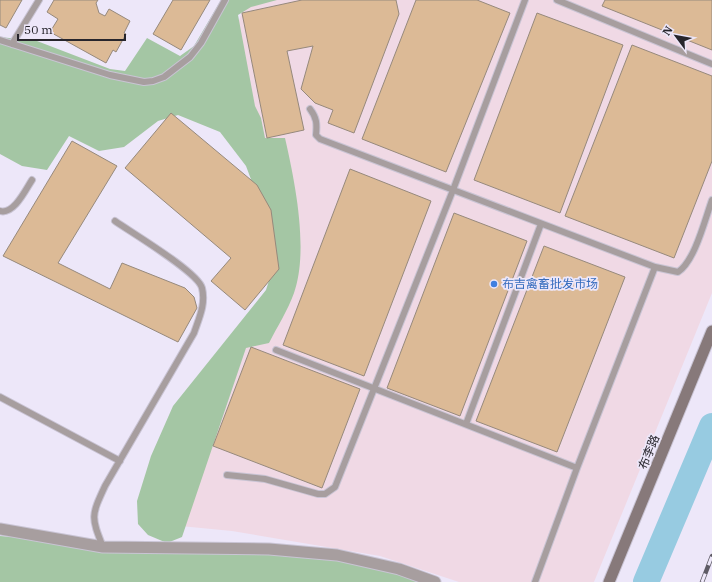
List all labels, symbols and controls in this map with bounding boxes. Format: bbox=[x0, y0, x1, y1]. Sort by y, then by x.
scale bar bbox=[18, 16, 125, 42]
north arrow bbox=[656, 16, 696, 56]
text: 50 m bbox=[24, 22, 53, 37]
text: N bbox=[659, 23, 676, 38]
place label: 布吉禽畜批发市场 bbox=[502, 276, 598, 291]
marker: 布吉禽畜批发市场 bbox=[489, 279, 499, 289]
street label: 布李路 bbox=[635, 432, 662, 471]

